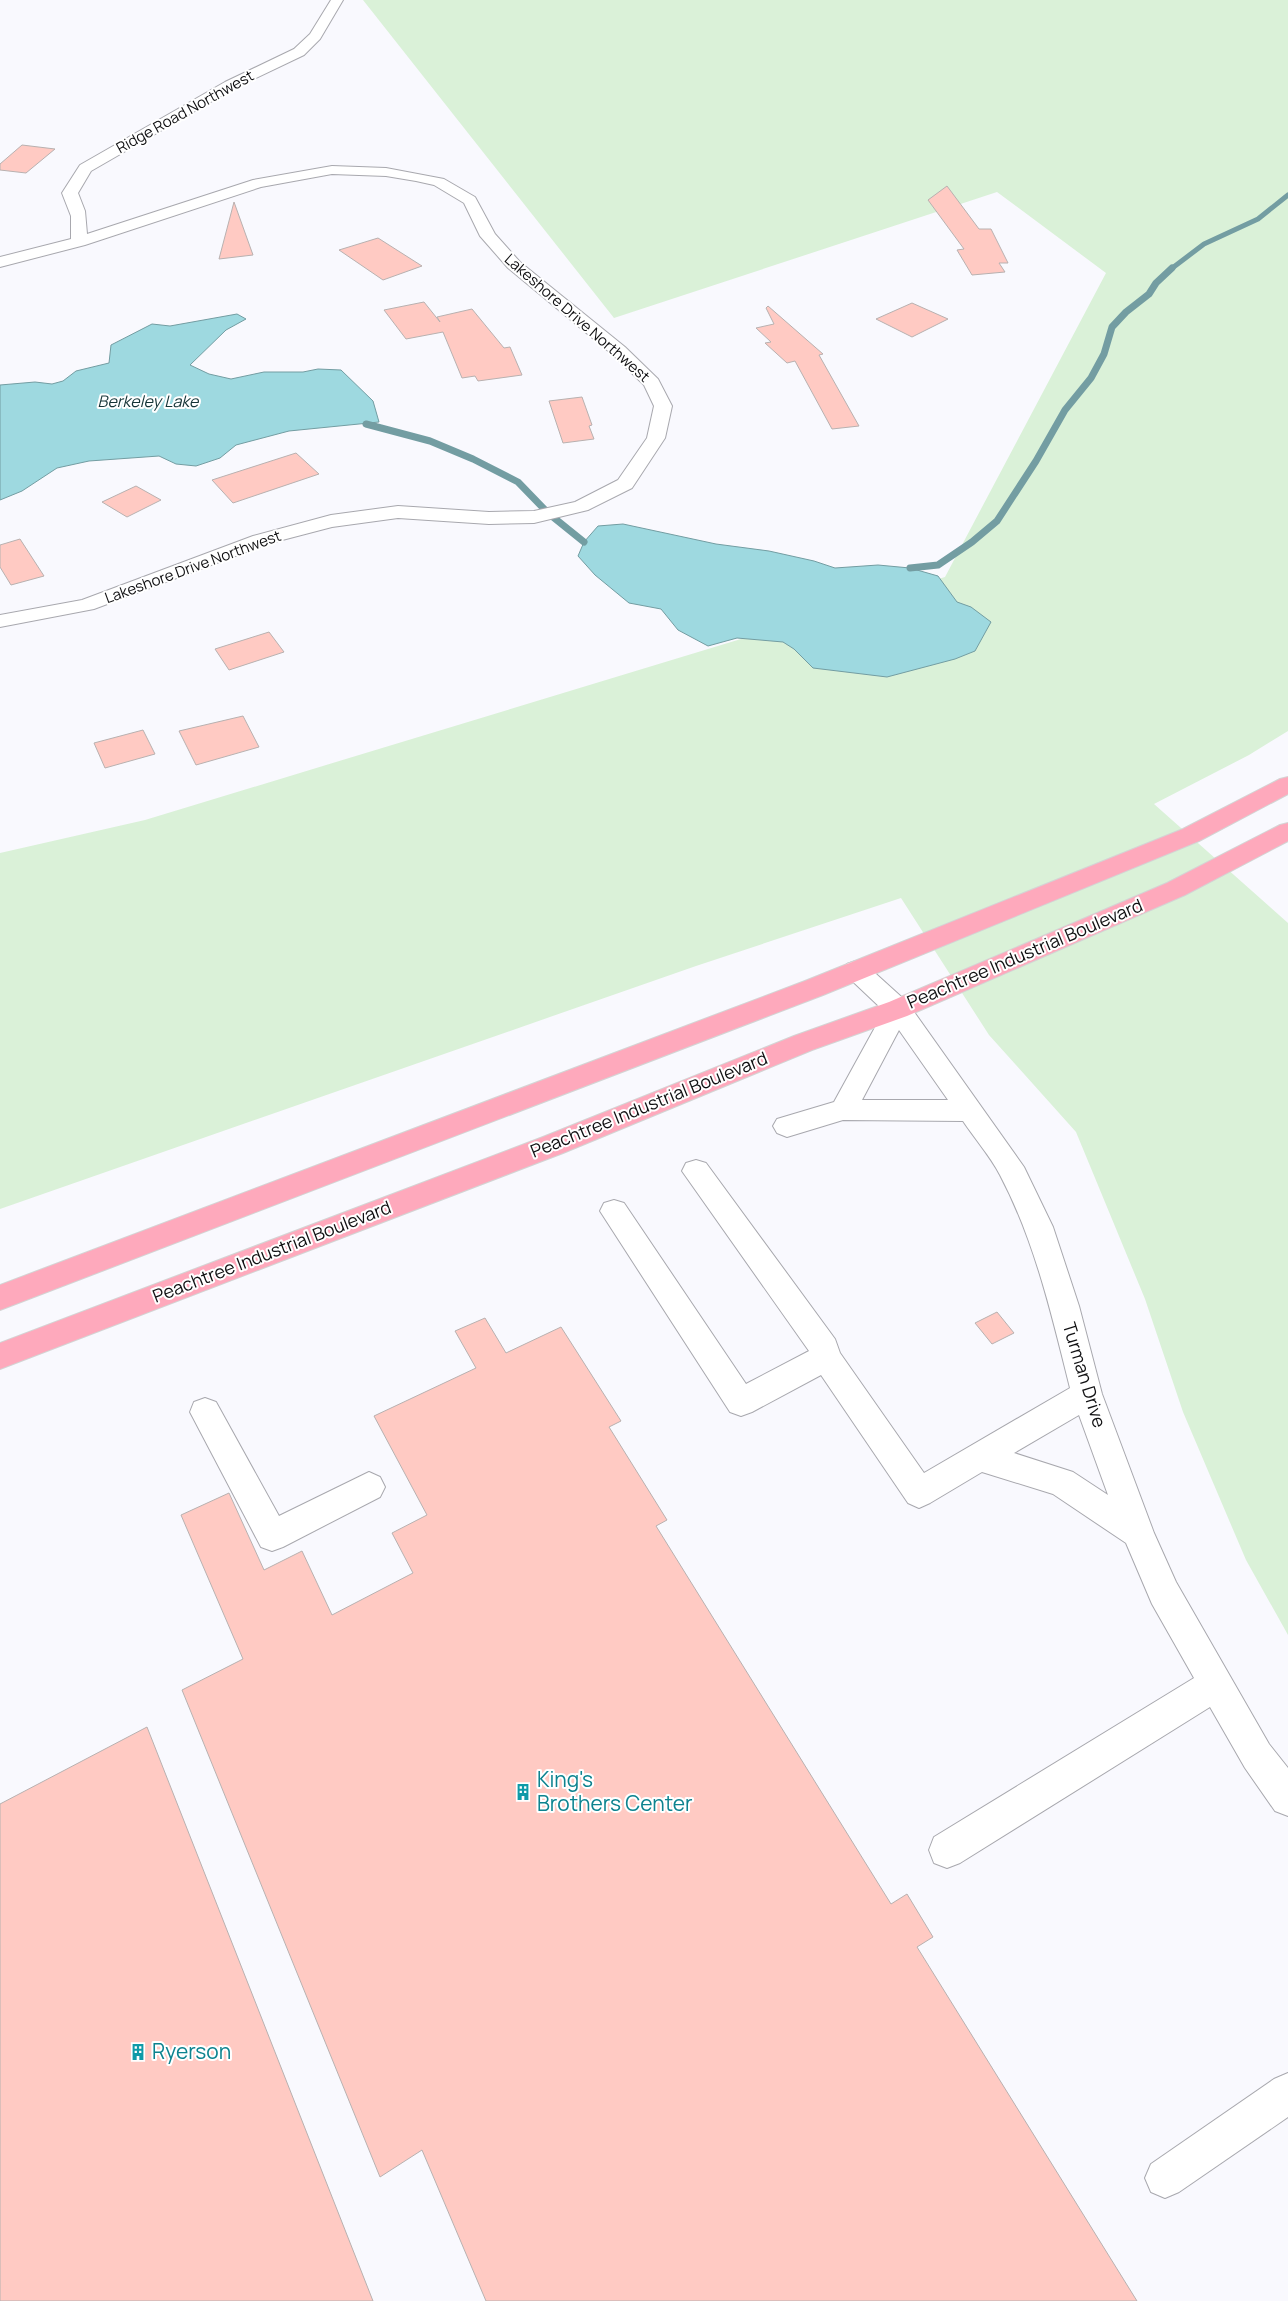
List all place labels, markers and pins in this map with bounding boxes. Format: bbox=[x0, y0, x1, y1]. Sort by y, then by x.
place label: King's Brothers Center bbox=[537, 1765, 693, 1817]
building icon: King's Brothers Center bbox=[513, 1782, 533, 1802]
place label: Ryerson bbox=[152, 2037, 231, 2065]
building icon: Ryerson bbox=[128, 2042, 148, 2062]

